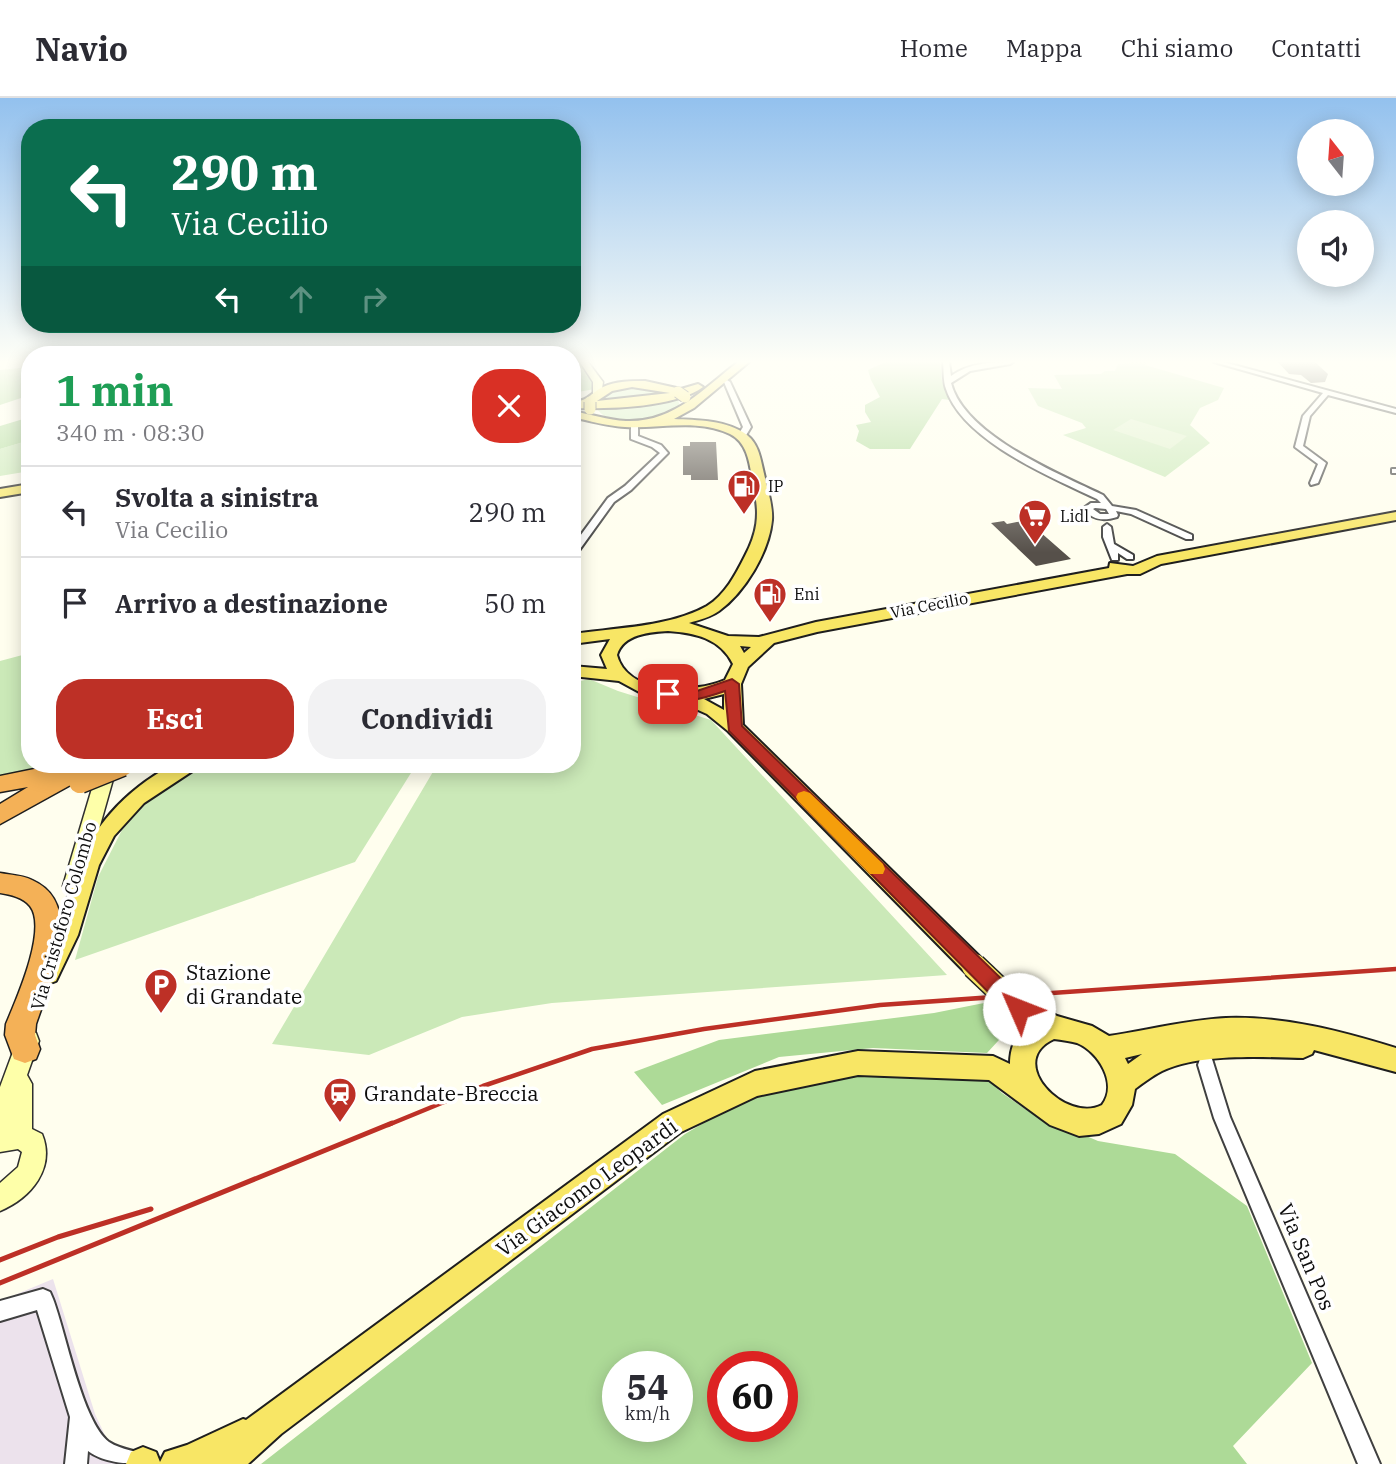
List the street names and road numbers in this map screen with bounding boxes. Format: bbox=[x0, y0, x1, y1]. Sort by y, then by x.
street label: Via Cecilio bbox=[888, 588, 970, 622]
street label: Via Cristoforo Colombo bbox=[26, 819, 101, 1013]
street label: Via Giacomo Leopardi bbox=[490, 1112, 683, 1263]
street label: Via San Pos bbox=[1272, 1199, 1342, 1314]

